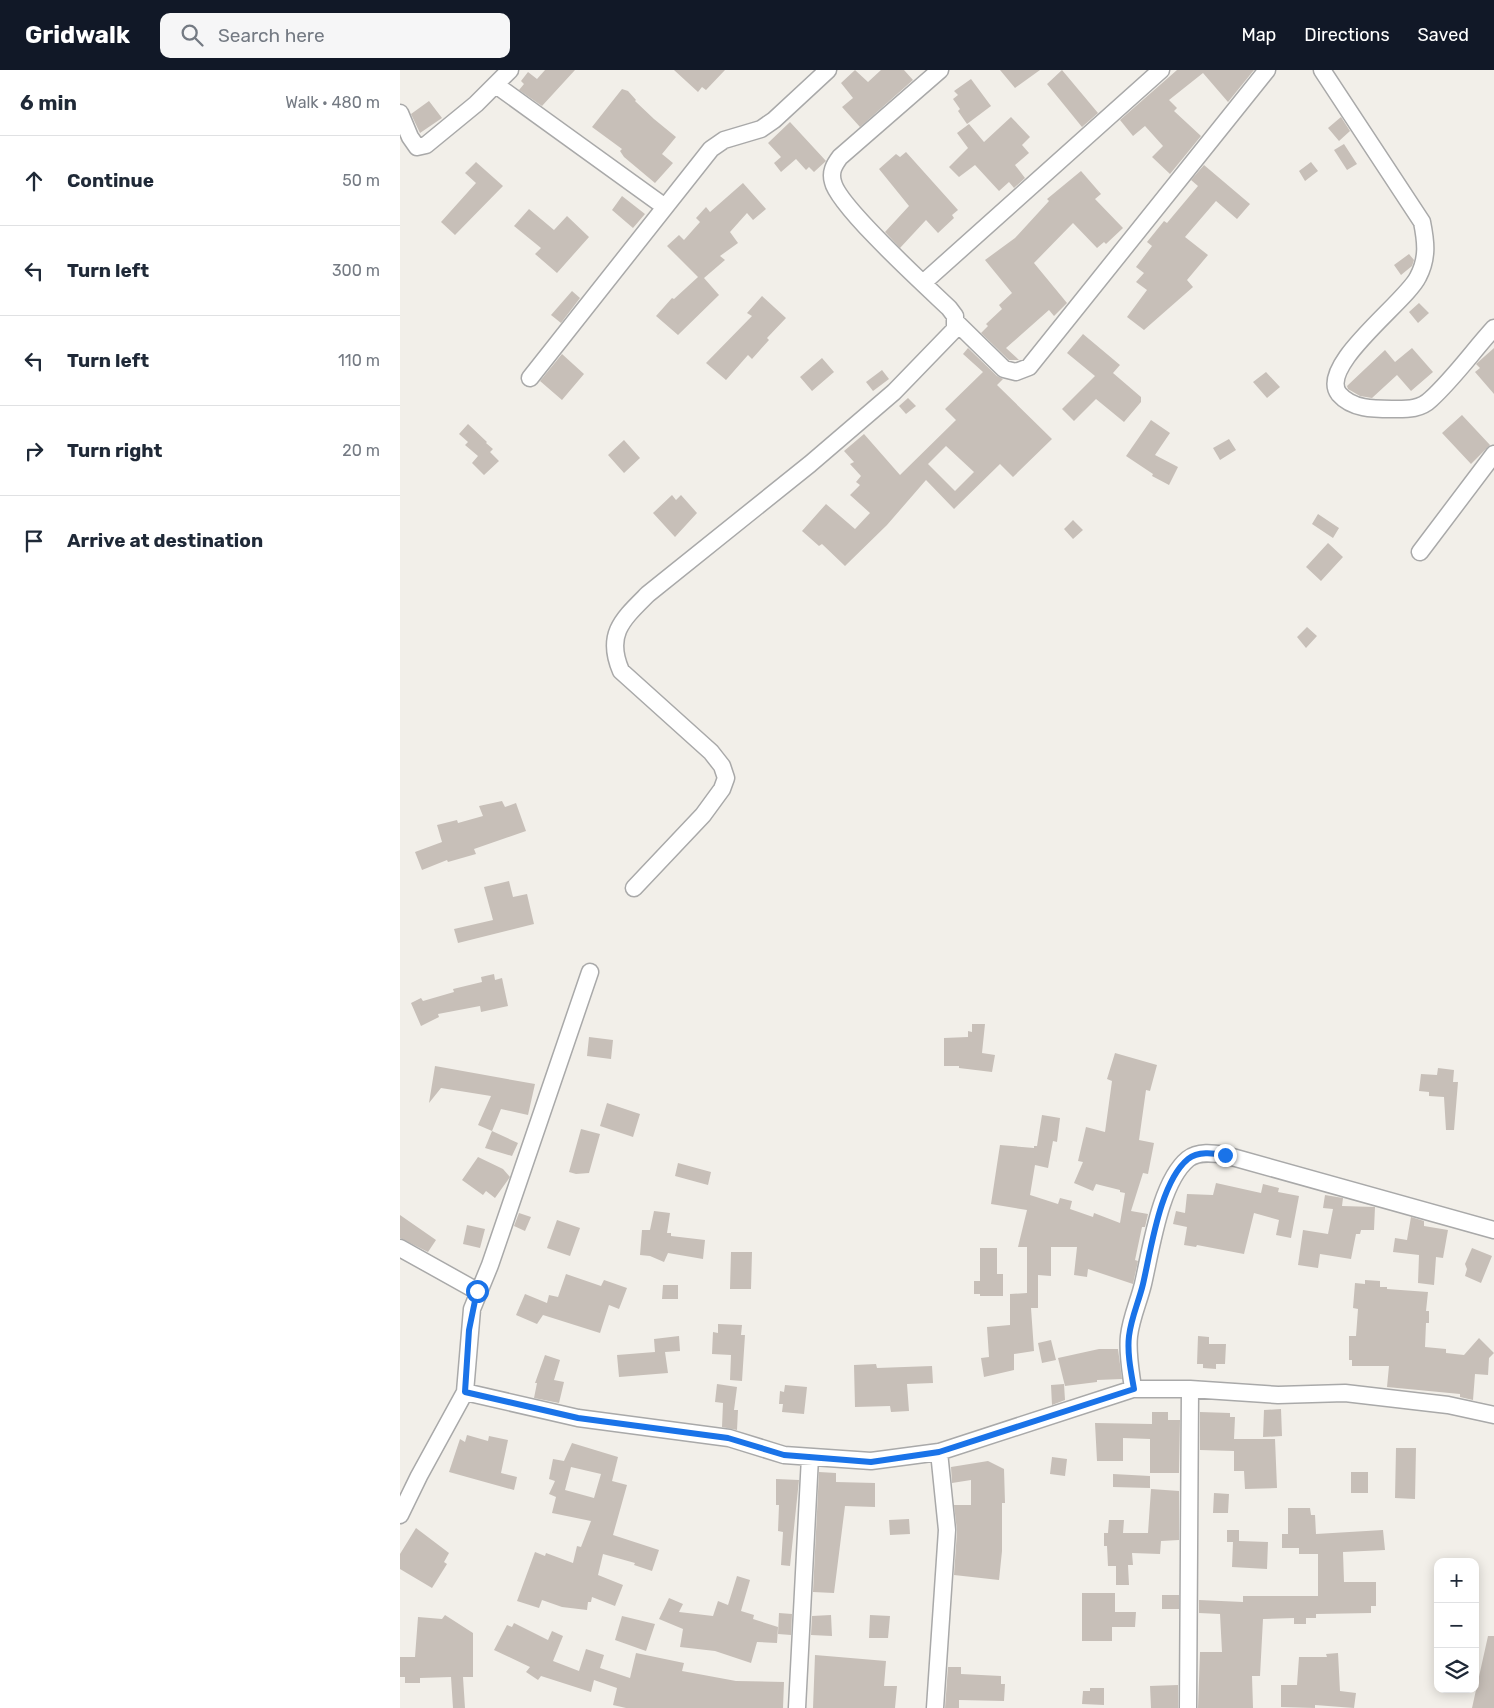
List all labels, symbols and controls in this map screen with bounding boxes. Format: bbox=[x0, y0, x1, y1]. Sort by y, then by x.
search box bbox=[160, 13, 510, 58]
text: Gridwalk bbox=[25, 21, 130, 49]
icon: search bbox=[178, 21, 206, 49]
text: Search here bbox=[218, 24, 325, 47]
text: Map bbox=[1241, 24, 1276, 46]
text: Directions bbox=[1304, 24, 1390, 46]
text: Saved bbox=[1418, 24, 1469, 46]
text: 6 min bbox=[20, 90, 77, 115]
text: Walk · 480 m bbox=[285, 93, 380, 112]
icon: ahead bbox=[20, 167, 48, 195]
text: Continue bbox=[67, 169, 154, 192]
text: 50 m bbox=[342, 171, 380, 190]
icon: left bbox=[20, 257, 48, 285]
text: Turn left bbox=[67, 259, 149, 282]
text: 300 m bbox=[332, 261, 380, 280]
icon: left bbox=[20, 347, 48, 375]
text: Turn left bbox=[67, 349, 149, 372]
text: 110 m bbox=[338, 351, 380, 370]
icon: right bbox=[20, 437, 48, 465]
text: Turn right bbox=[67, 439, 162, 462]
text: 20 m bbox=[342, 441, 380, 460]
icon: arrive bbox=[20, 527, 48, 555]
text: Arrive at destination bbox=[67, 529, 263, 552]
route end bbox=[1214, 1144, 1237, 1167]
route start bbox=[466, 1280, 489, 1303]
map controls bbox=[1434, 1558, 1479, 1693]
button: + bbox=[1434, 1558, 1479, 1603]
button: − bbox=[1434, 1603, 1479, 1648]
button: layers bbox=[1434, 1648, 1479, 1693]

